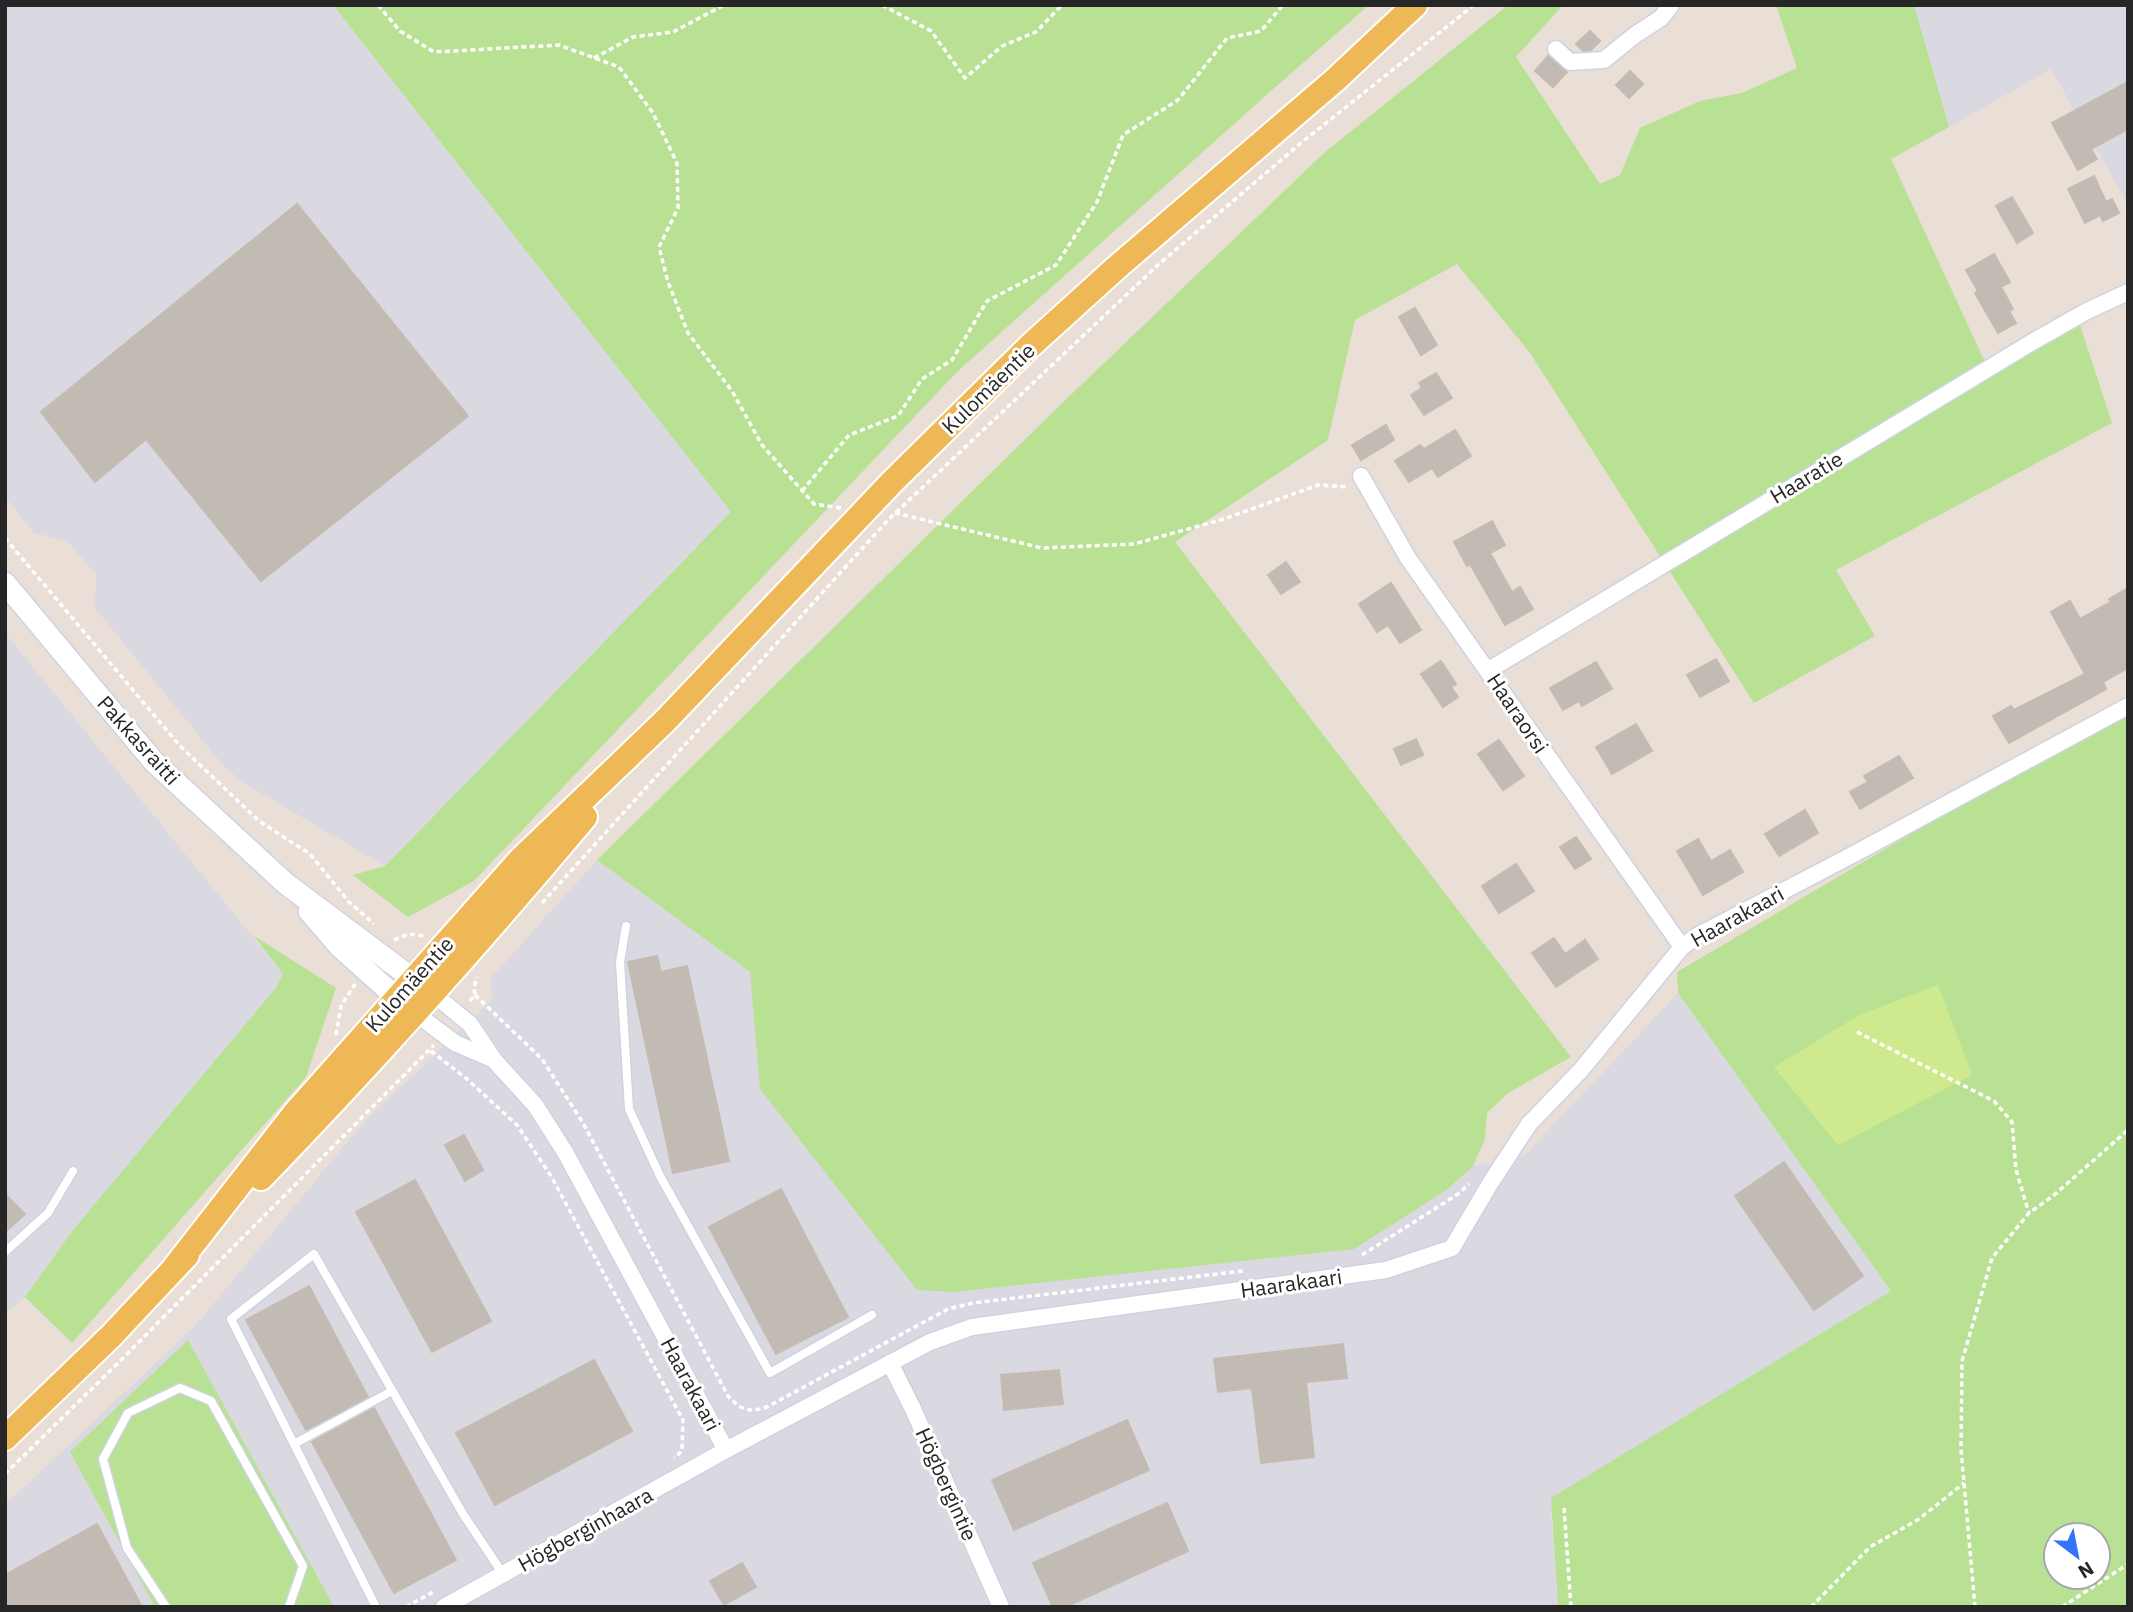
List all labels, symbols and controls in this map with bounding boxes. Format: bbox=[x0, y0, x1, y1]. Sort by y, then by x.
street label: Kulomäentie bbox=[935, 336, 1041, 440]
street label: Haaratie bbox=[1764, 444, 1848, 510]
street label: Haaraorsi bbox=[1481, 667, 1555, 759]
street label: Pakkasraitti bbox=[91, 689, 187, 791]
street label: Haarakaari bbox=[1685, 879, 1789, 953]
street label: Kulomäentie bbox=[359, 930, 459, 1038]
street label: Haarakaari bbox=[1238, 1262, 1344, 1304]
street label: Haarakaari bbox=[655, 1332, 727, 1436]
street label: Högbergintie bbox=[910, 1423, 984, 1545]
street label: Högberginhaara bbox=[513, 1480, 657, 1578]
north arrow bbox=[2042, 1521, 2112, 1591]
text: N bbox=[2074, 1557, 2098, 1584]

